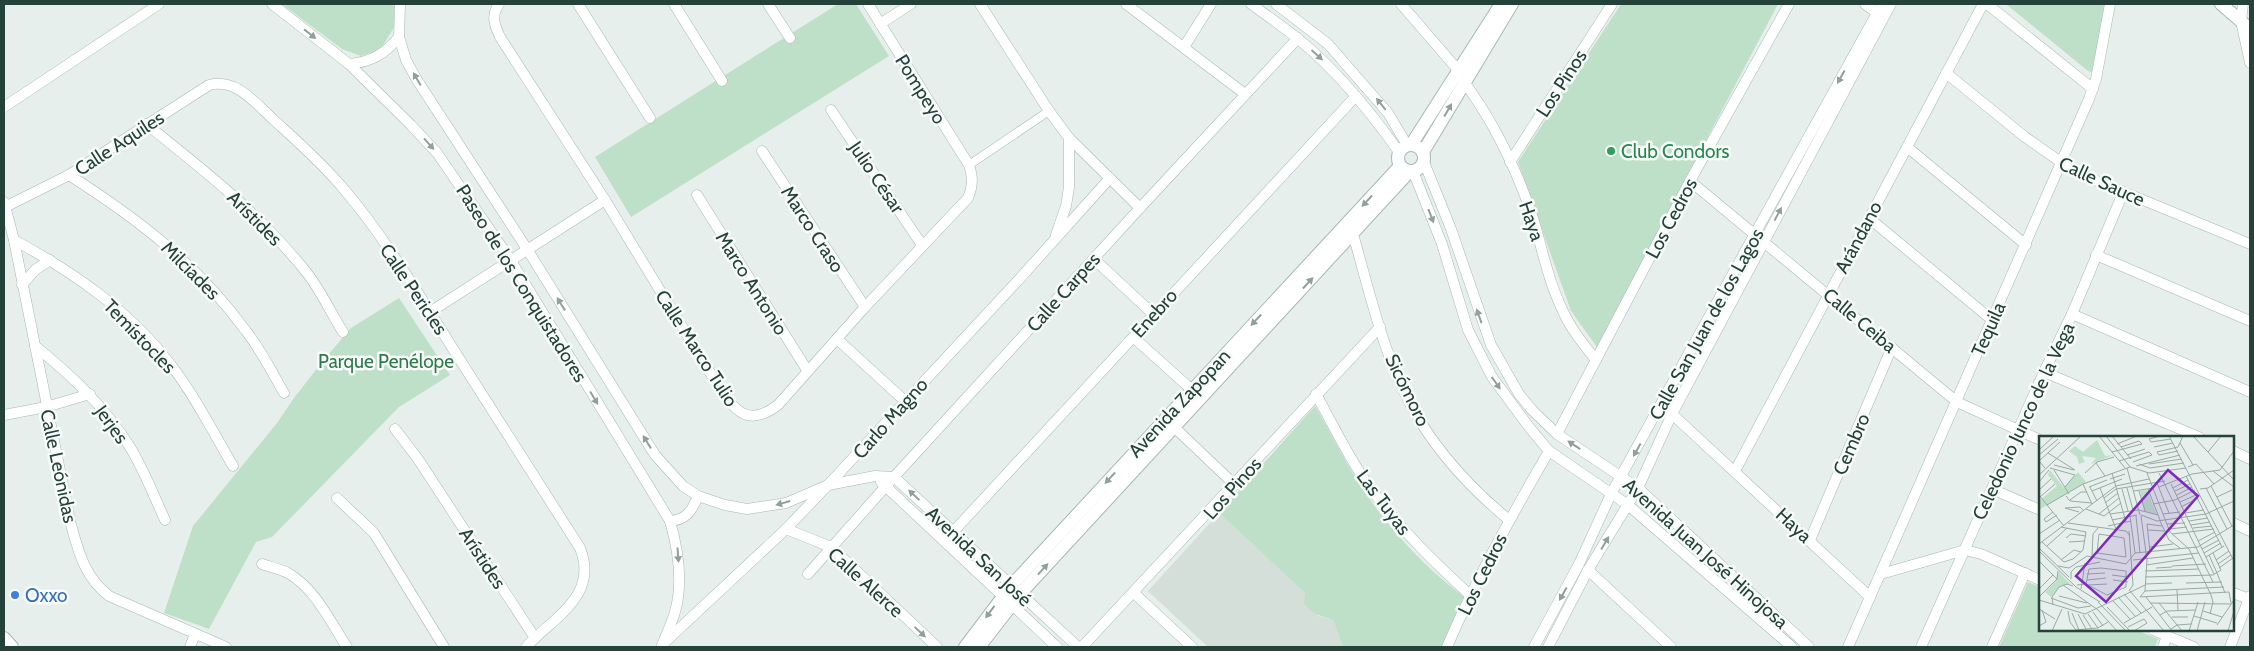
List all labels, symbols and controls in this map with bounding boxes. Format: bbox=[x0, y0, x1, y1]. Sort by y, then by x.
one-way arrow bbox=[303, 28, 316, 39]
street label: Los Pinos bbox=[1531, 45, 1592, 121]
street label: Pompeyo bbox=[890, 50, 951, 128]
one-way arrow bbox=[1310, 50, 1323, 61]
one-way arrow bbox=[1837, 70, 1845, 84]
one-way arrow bbox=[412, 73, 421, 86]
one-way arrow bbox=[1375, 98, 1386, 111]
one-way arrow bbox=[1443, 104, 1452, 117]
street label: Calle Aquiles bbox=[70, 106, 168, 181]
street label: Julio César bbox=[844, 136, 909, 218]
one-way arrow bbox=[423, 138, 435, 150]
place label: Club Condors bbox=[1621, 140, 1729, 163]
marker: Club Condors bbox=[1605, 145, 1617, 157]
street label: Calle Sauce bbox=[2055, 152, 2149, 211]
street label: Los Cedros bbox=[1641, 174, 1702, 262]
street label: Paseo de los Conquistadores bbox=[451, 180, 592, 386]
street label: Marco Craso bbox=[776, 182, 849, 277]
street label: Arístides bbox=[222, 186, 287, 251]
one-way arrow bbox=[1361, 195, 1373, 207]
street label: Arándano bbox=[1830, 197, 1887, 277]
street label: Haya bbox=[1514, 198, 1549, 244]
one-way arrow bbox=[1774, 206, 1782, 221]
one-way arrow bbox=[1427, 209, 1435, 224]
street label: Calle San Juan de los Lagos bbox=[1644, 224, 1769, 424]
street label: Marco Antonio bbox=[711, 227, 792, 339]
street label: Milcíades bbox=[157, 236, 225, 305]
street label: Calle Pericles bbox=[375, 239, 452, 339]
street label: Calle Carpes bbox=[1022, 248, 1105, 337]
one-way arrow bbox=[1302, 277, 1314, 289]
street label: Calle Ceiba bbox=[1818, 283, 1901, 358]
street label: Enebro bbox=[1127, 284, 1182, 342]
street label: Calle Marco Tulio bbox=[650, 286, 743, 411]
street label: Temístocles bbox=[99, 294, 181, 378]
one-way arrow bbox=[557, 297, 566, 311]
street label: Tequila bbox=[1966, 299, 2010, 360]
one-way arrow bbox=[1475, 309, 1482, 324]
one-way arrow bbox=[1250, 314, 1262, 326]
street label: Celedonio Junco de la Vega bbox=[1968, 319, 2079, 524]
street label: Avenida Zapopan bbox=[1123, 345, 1235, 462]
park label: Parque Penélope bbox=[318, 350, 454, 373]
street label: Sicómoro bbox=[1380, 350, 1435, 430]
street label: Carlo Magno bbox=[848, 373, 933, 464]
one-way arrow bbox=[1491, 377, 1501, 390]
one-way arrow bbox=[589, 391, 599, 404]
street label: Jerjes bbox=[89, 400, 133, 448]
street label: Calle Leónidas bbox=[35, 407, 82, 525]
street label: Cembro bbox=[1828, 410, 1875, 478]
one-way arrow bbox=[643, 435, 652, 449]
inset map bbox=[2039, 436, 2234, 631]
one-way arrow bbox=[1567, 440, 1580, 450]
one-way arrow bbox=[1633, 443, 1641, 457]
street label: Los Pinos bbox=[1199, 452, 1266, 524]
street label: Las Tuyas bbox=[1352, 465, 1416, 540]
one-way arrow bbox=[1104, 471, 1116, 483]
street label: Avenida Juan José Hinojosa bbox=[1619, 473, 1793, 633]
one-way arrow bbox=[908, 489, 920, 501]
one-way arrow bbox=[775, 499, 790, 507]
street label: Avenida San José bbox=[921, 501, 1037, 611]
street label: Haya bbox=[1771, 503, 1816, 548]
street label: Arístides bbox=[454, 523, 511, 593]
street label: Los Cedros bbox=[1453, 530, 1512, 619]
one-way arrow bbox=[1600, 537, 1609, 550]
street label: Calle Alerce bbox=[823, 543, 908, 622]
one-way arrow bbox=[675, 547, 683, 563]
one-way arrow bbox=[1037, 564, 1049, 576]
place label: Oxxo bbox=[25, 584, 68, 607]
one-way arrow bbox=[1558, 587, 1567, 601]
marker: Oxxo bbox=[9, 589, 21, 601]
one-way arrow bbox=[985, 605, 996, 618]
one-way arrow bbox=[914, 626, 926, 638]

